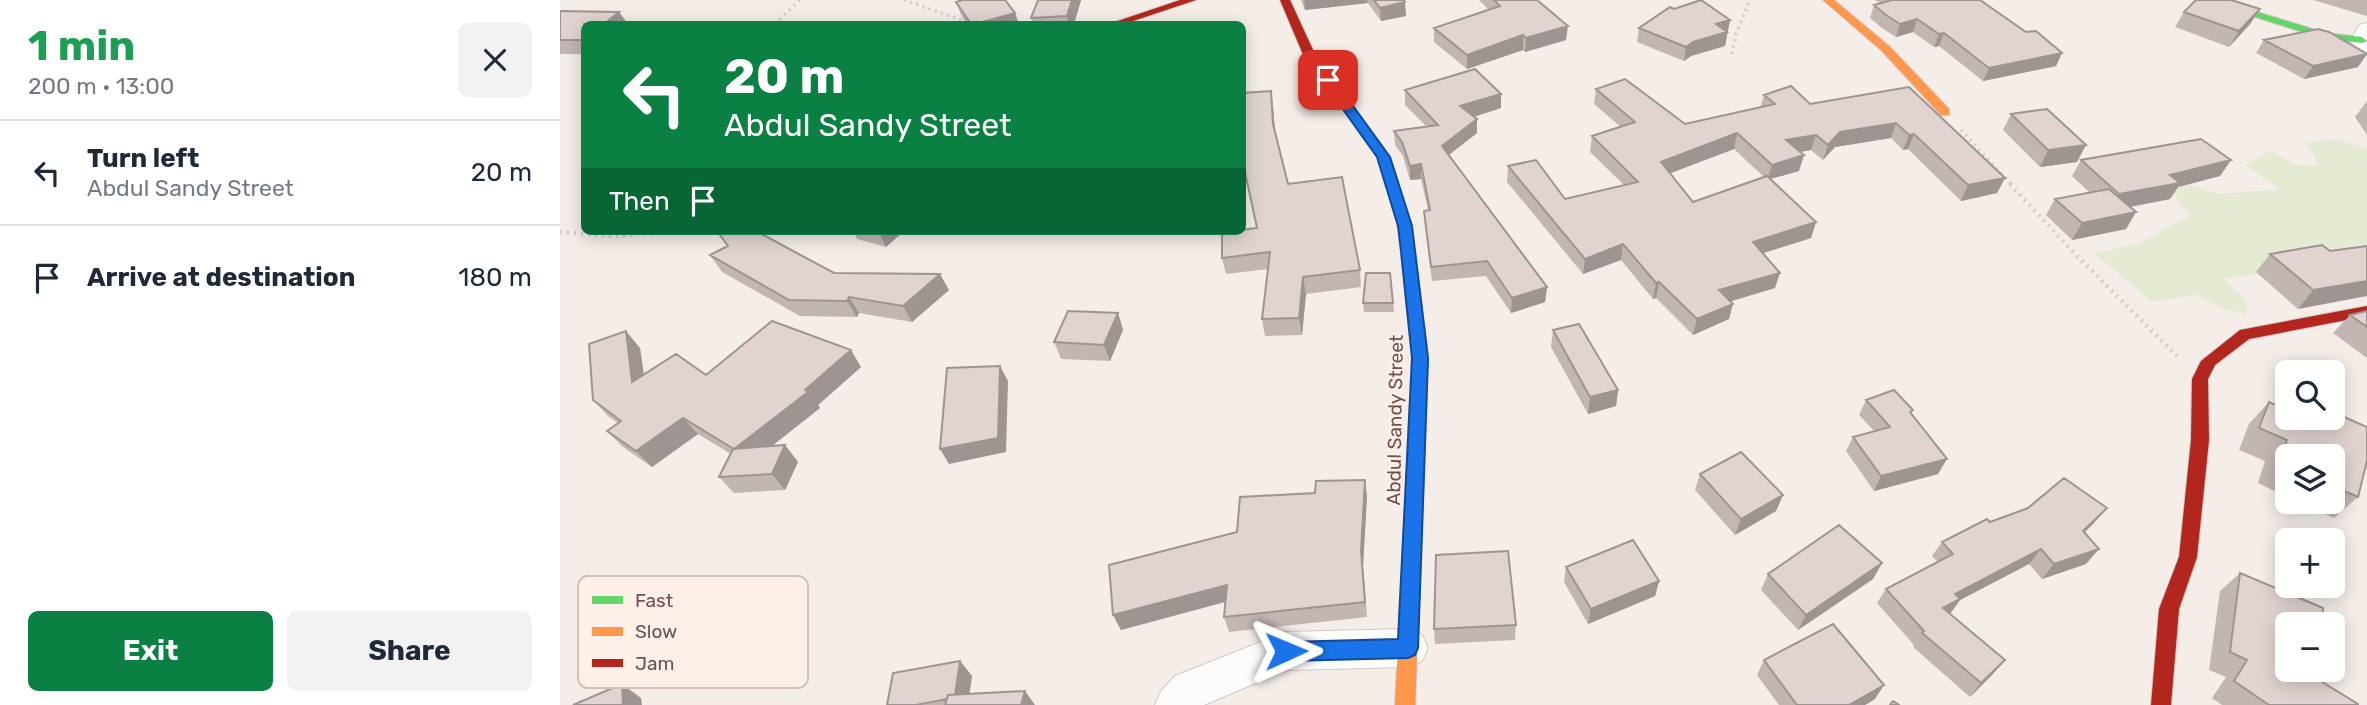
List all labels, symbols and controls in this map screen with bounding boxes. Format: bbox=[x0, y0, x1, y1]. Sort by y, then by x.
text: 1 min bbox=[28, 21, 135, 71]
button: close bbox=[458, 23, 532, 97]
text: 20 m bbox=[724, 47, 845, 105]
icon: left bbox=[609, 49, 700, 140]
pin bbox=[1298, 50, 1358, 110]
icon: arrive bbox=[1309, 61, 1347, 99]
text: 200 m · 13:00 bbox=[28, 72, 174, 100]
text: Abdul Sandy Street bbox=[724, 106, 1012, 144]
text: Turn left bbox=[87, 143, 199, 174]
icon: left bbox=[28, 154, 66, 192]
text: 20 m bbox=[471, 157, 532, 188]
text: Abdul Sandy Street bbox=[87, 174, 294, 202]
icon: arrive bbox=[684, 182, 722, 220]
text: Then bbox=[609, 186, 670, 217]
icon: arrive bbox=[28, 259, 66, 297]
text: Arrive at destination bbox=[87, 262, 355, 293]
text: 180 m bbox=[458, 262, 532, 293]
street label: Abdul Sandy Street bbox=[1382, 334, 1408, 506]
map controls bbox=[2275, 360, 2345, 682]
button: search bbox=[2275, 360, 2345, 430]
button: layers bbox=[2275, 444, 2345, 514]
button: + bbox=[2275, 528, 2345, 598]
legend bbox=[578, 576, 808, 688]
text: Fast bbox=[635, 589, 674, 612]
button: Exit bbox=[28, 611, 273, 691]
button: Share bbox=[287, 611, 532, 691]
button: − bbox=[2275, 612, 2345, 682]
position arrow bbox=[1249, 614, 1323, 688]
text: Slow bbox=[635, 620, 677, 643]
text: Jam bbox=[635, 652, 674, 675]

